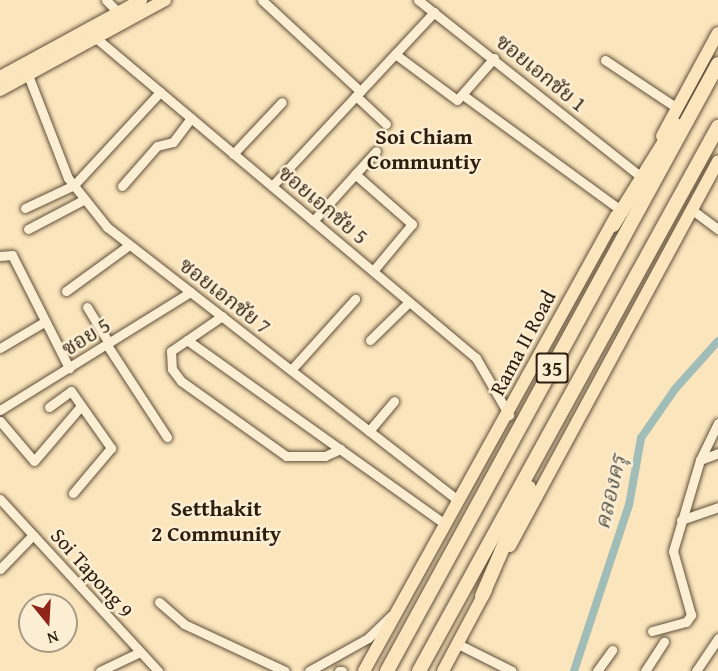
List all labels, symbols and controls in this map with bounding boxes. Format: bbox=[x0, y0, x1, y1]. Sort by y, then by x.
street label: ซอยเอกชัย 1 bbox=[491, 29, 591, 117]
district label: Soi Chiam Communtiy bbox=[367, 123, 481, 174]
street label: ซอยเอกชัย 5 bbox=[273, 160, 373, 250]
street label: ซอยเอกชัย 7 bbox=[174, 252, 276, 340]
street label: Rama II Road bbox=[485, 286, 561, 400]
street label: ซอย 5 bbox=[57, 312, 115, 362]
road number: 35 bbox=[536, 351, 568, 385]
water label: คลองครุ bbox=[589, 452, 631, 532]
district label: Setthakit 2 Community bbox=[151, 495, 281, 546]
street label: Soi Tapong 9 bbox=[45, 523, 139, 623]
north arrow bbox=[18, 593, 78, 653]
text: N bbox=[44, 625, 62, 651]

